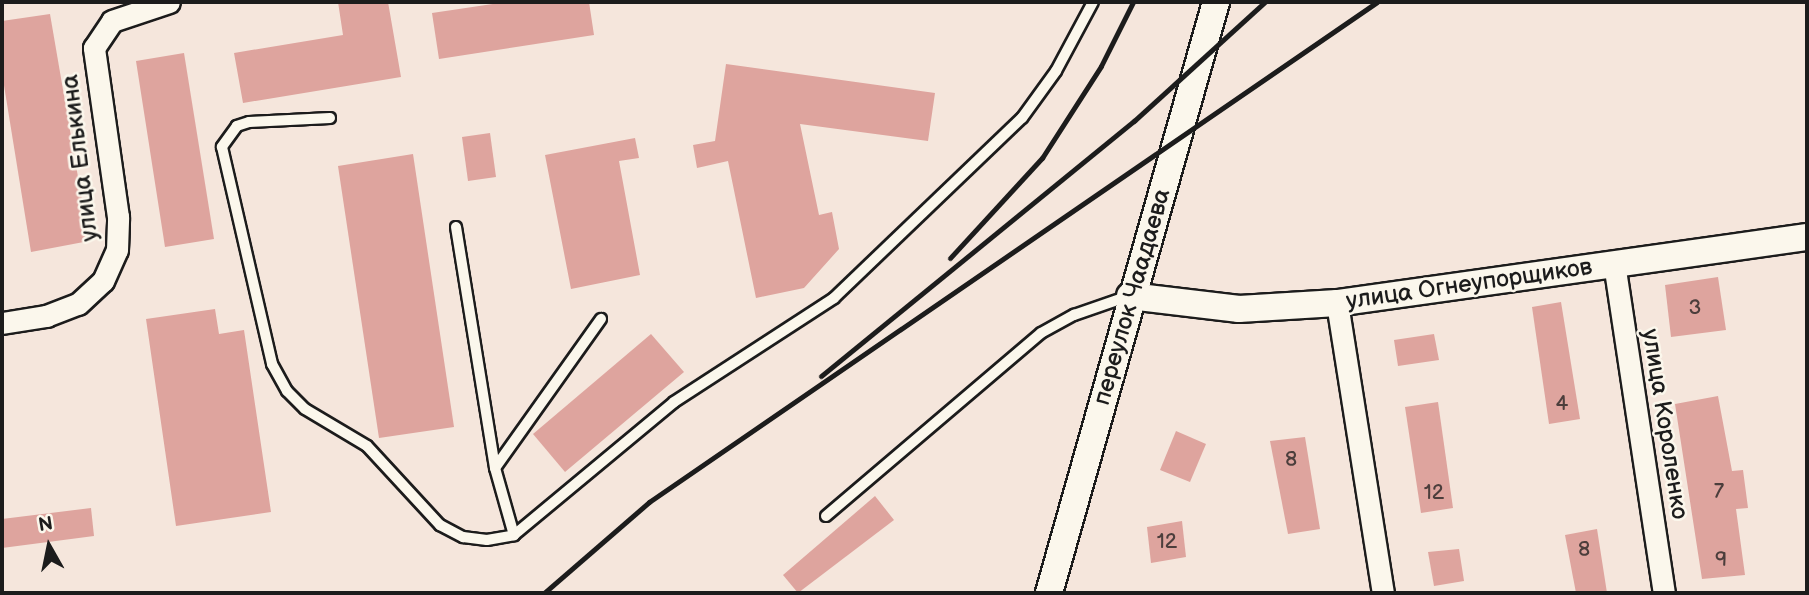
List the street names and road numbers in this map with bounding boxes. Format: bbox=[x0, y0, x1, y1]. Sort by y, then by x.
street label: улица Елькина bbox=[55, 73, 105, 243]
street label: переулок Чаадаева bbox=[1087, 185, 1177, 409]
street label: улица Огнеупорщиков bbox=[1344, 252, 1594, 316]
street label: улица Короленко bbox=[1636, 327, 1694, 521]

